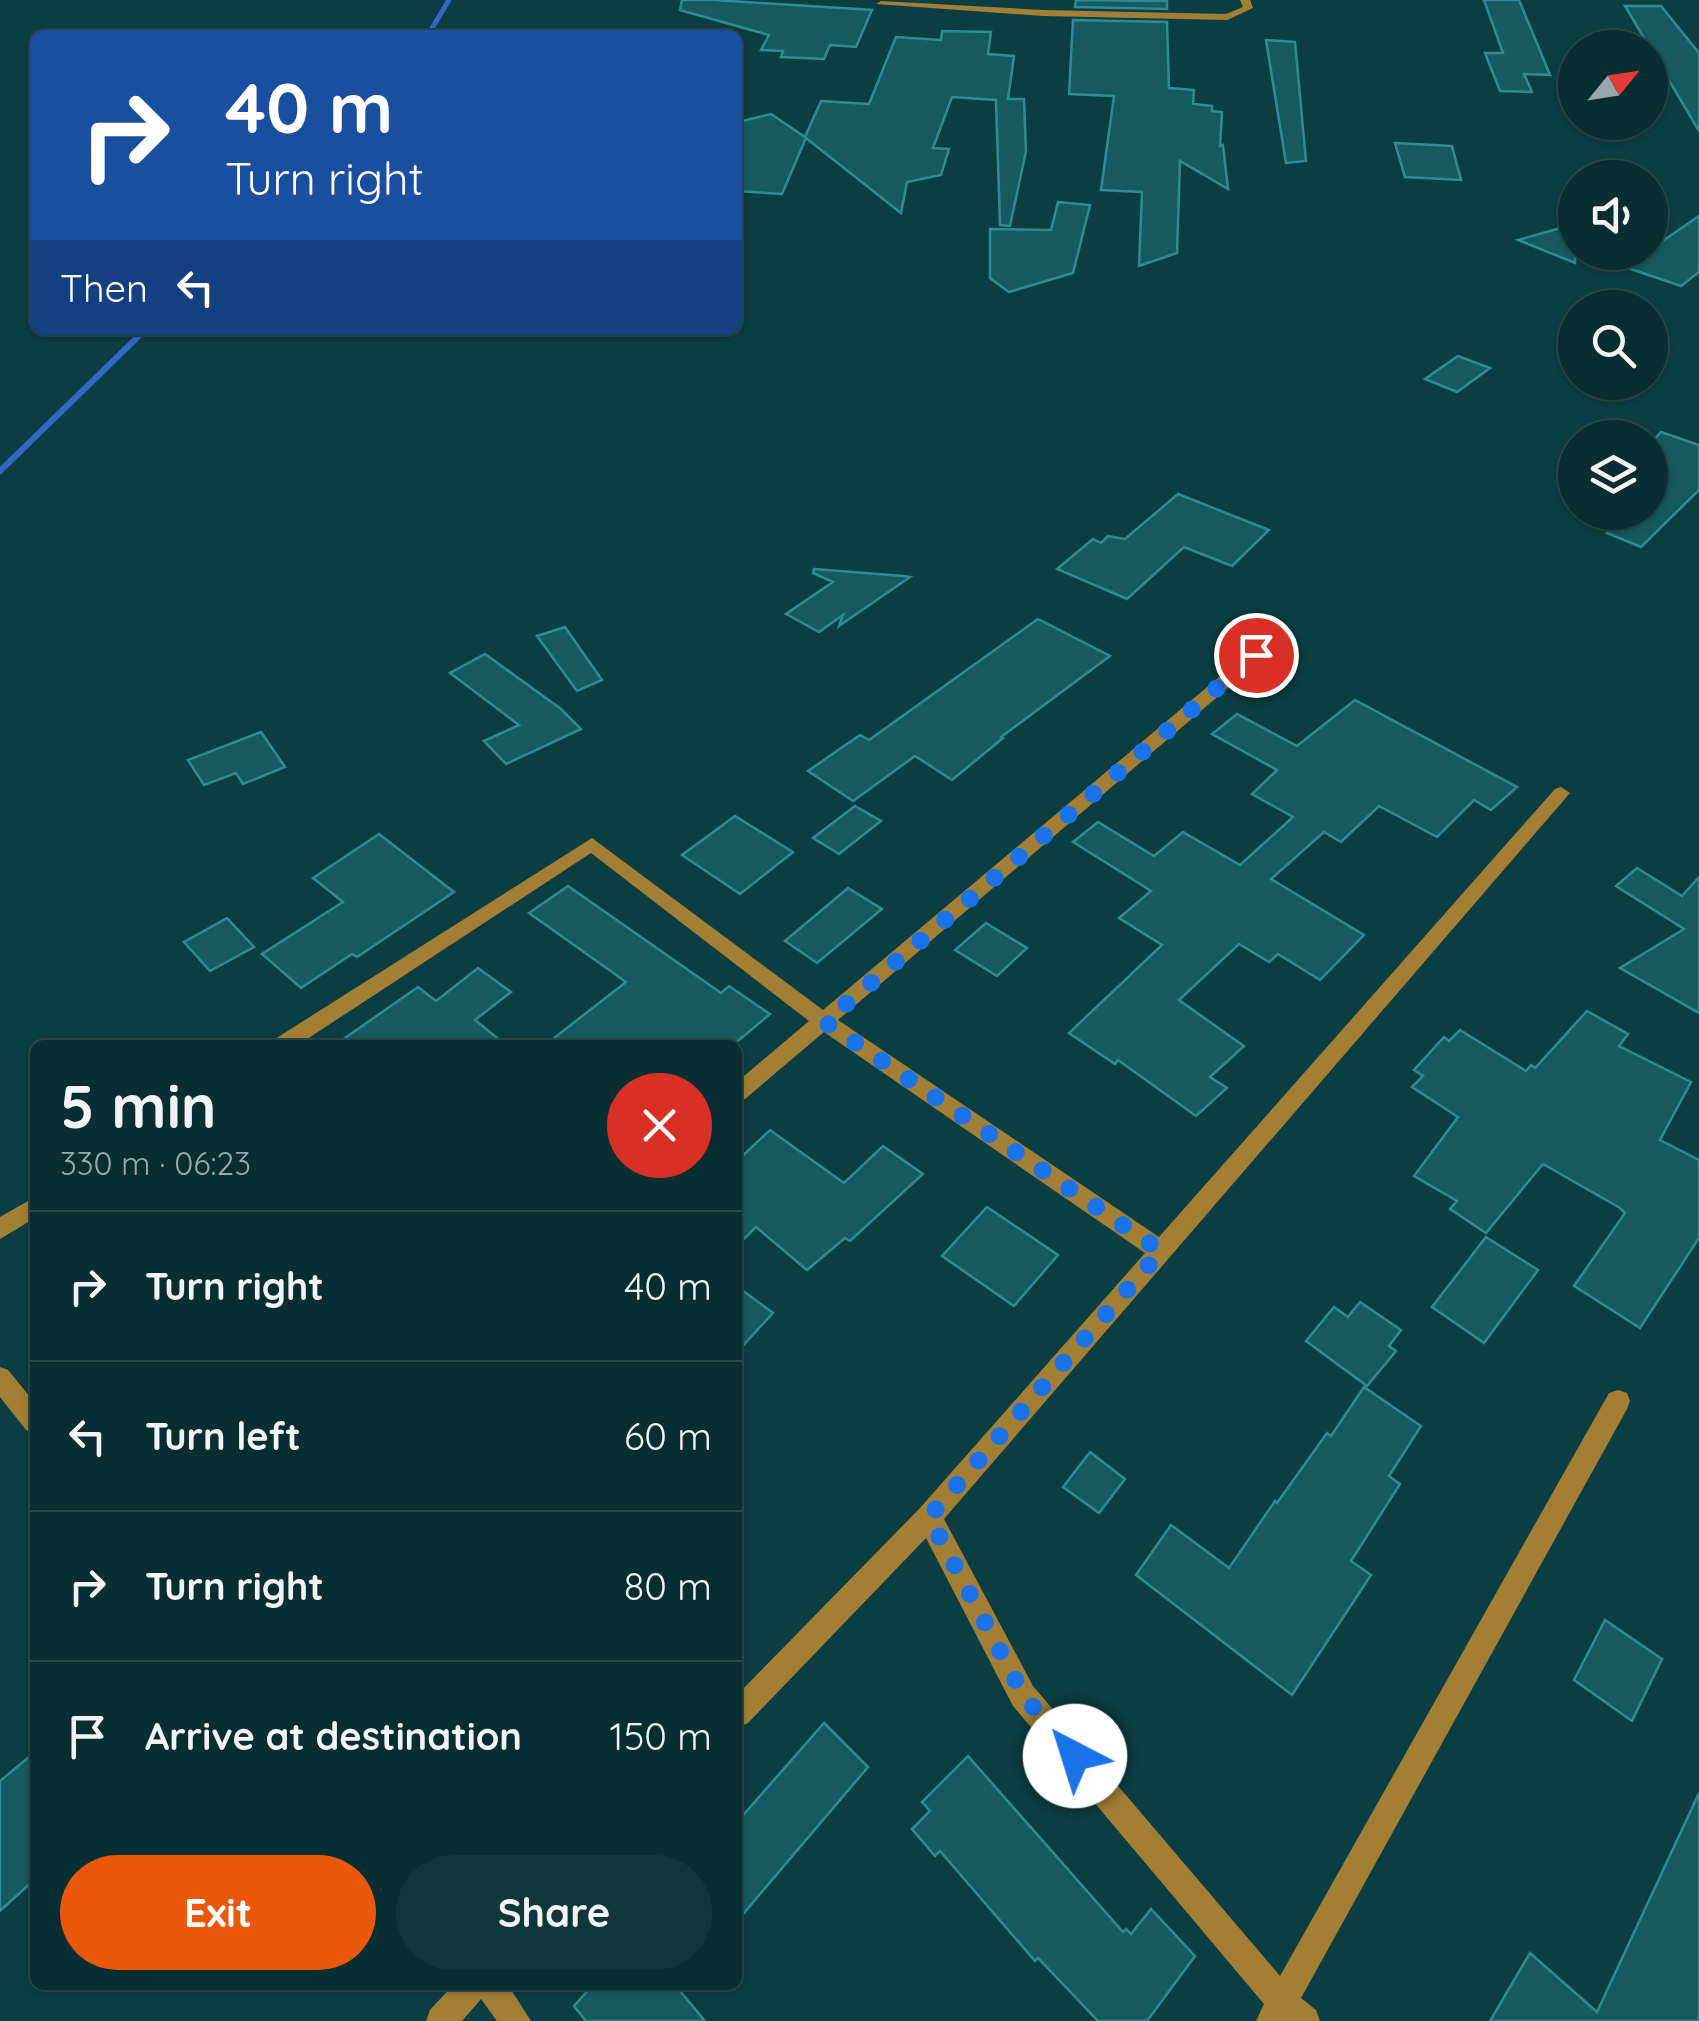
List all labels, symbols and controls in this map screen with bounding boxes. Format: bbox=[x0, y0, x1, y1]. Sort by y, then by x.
north arrow bbox=[1558, 30, 1668, 140]
map controls bbox=[1558, 30, 1668, 530]
text: 40 m bbox=[225, 63, 393, 151]
icon: right bbox=[60, 70, 190, 200]
text: Turn right bbox=[225, 150, 424, 206]
button: sound bbox=[1558, 160, 1668, 270]
icon: left bbox=[168, 260, 223, 315]
text: Then bbox=[60, 264, 148, 312]
button: search bbox=[1558, 290, 1668, 400]
button: layers bbox=[1558, 420, 1668, 530]
pin bbox=[1214, 613, 1299, 698]
icon: arrive bbox=[1229, 628, 1284, 683]
text: 5 min bbox=[60, 1068, 217, 1143]
button: close bbox=[607, 1073, 712, 1178]
text: 330 m · 06:23 bbox=[60, 1143, 251, 1183]
icon: right bbox=[60, 1259, 115, 1314]
text: Turn right bbox=[145, 1262, 324, 1310]
text: 40 m bbox=[624, 1262, 712, 1310]
icon: left bbox=[60, 1409, 115, 1464]
text: Turn left bbox=[145, 1412, 301, 1460]
text: 60 m bbox=[624, 1412, 712, 1460]
icon: right bbox=[60, 1559, 115, 1614]
text: Turn right bbox=[145, 1562, 324, 1610]
text: 80 m bbox=[624, 1562, 712, 1610]
position arrow bbox=[1023, 1704, 1127, 1808]
icon: arrive bbox=[60, 1709, 115, 1764]
text: Arrive at destination bbox=[145, 1712, 522, 1760]
text: 150 m bbox=[610, 1712, 712, 1760]
button: Exit bbox=[60, 1855, 376, 1970]
button: Share bbox=[396, 1855, 712, 1970]

